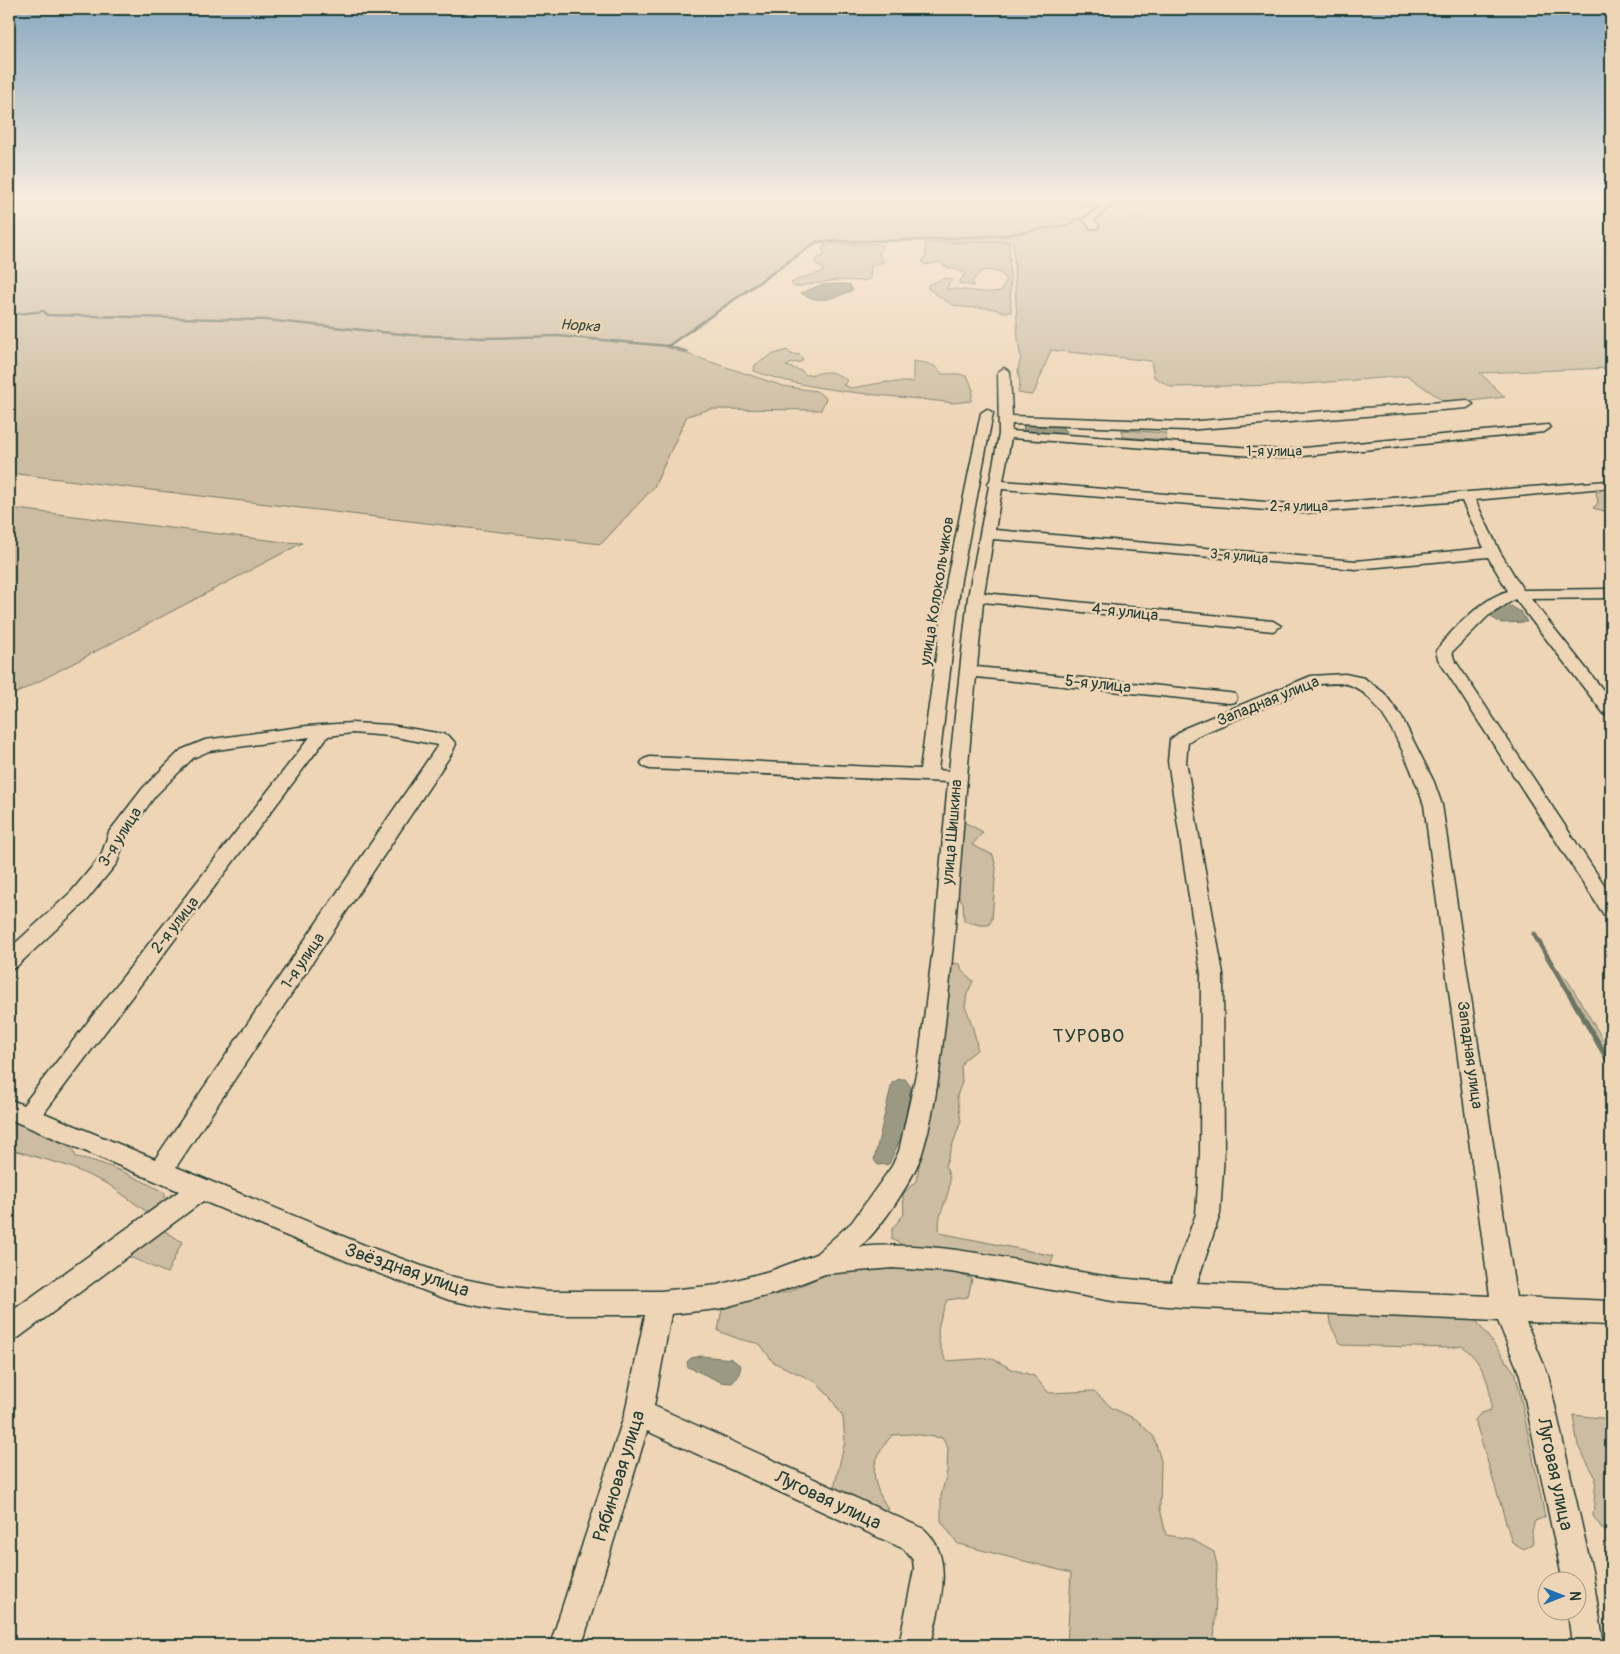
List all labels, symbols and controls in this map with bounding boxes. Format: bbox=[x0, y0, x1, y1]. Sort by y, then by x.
water label: Норка bbox=[560, 315, 601, 337]
street label: 1-я улица bbox=[1246, 443, 1302, 460]
street label: 2-я улица bbox=[1270, 498, 1328, 515]
street label: улица Колокольчиков bbox=[915, 515, 959, 668]
street label: 3-я улица bbox=[1209, 545, 1269, 567]
street label: 4-я улица bbox=[1091, 599, 1159, 625]
street label: 5-я улица bbox=[1064, 671, 1132, 697]
street label: Западная улица bbox=[1214, 671, 1322, 731]
street label: улица Шишкина bbox=[937, 779, 967, 886]
street label: 3-я улица bbox=[94, 803, 146, 871]
street label: 2-я улица bbox=[147, 893, 203, 957]
street label: 1-я улица bbox=[277, 929, 329, 993]
street label: Западная улица bbox=[1453, 1000, 1487, 1110]
district label: ТУРОВО bbox=[1053, 1024, 1125, 1048]
street label: Звёздная улица bbox=[342, 1237, 473, 1303]
street label: Рябиновая улица bbox=[588, 1407, 650, 1545]
street label: Луговая улица bbox=[1531, 1414, 1579, 1533]
street label: Луговая улица bbox=[770, 1464, 885, 1535]
north arrow bbox=[1538, 1572, 1588, 1622]
text: N bbox=[1566, 1591, 1583, 1601]

